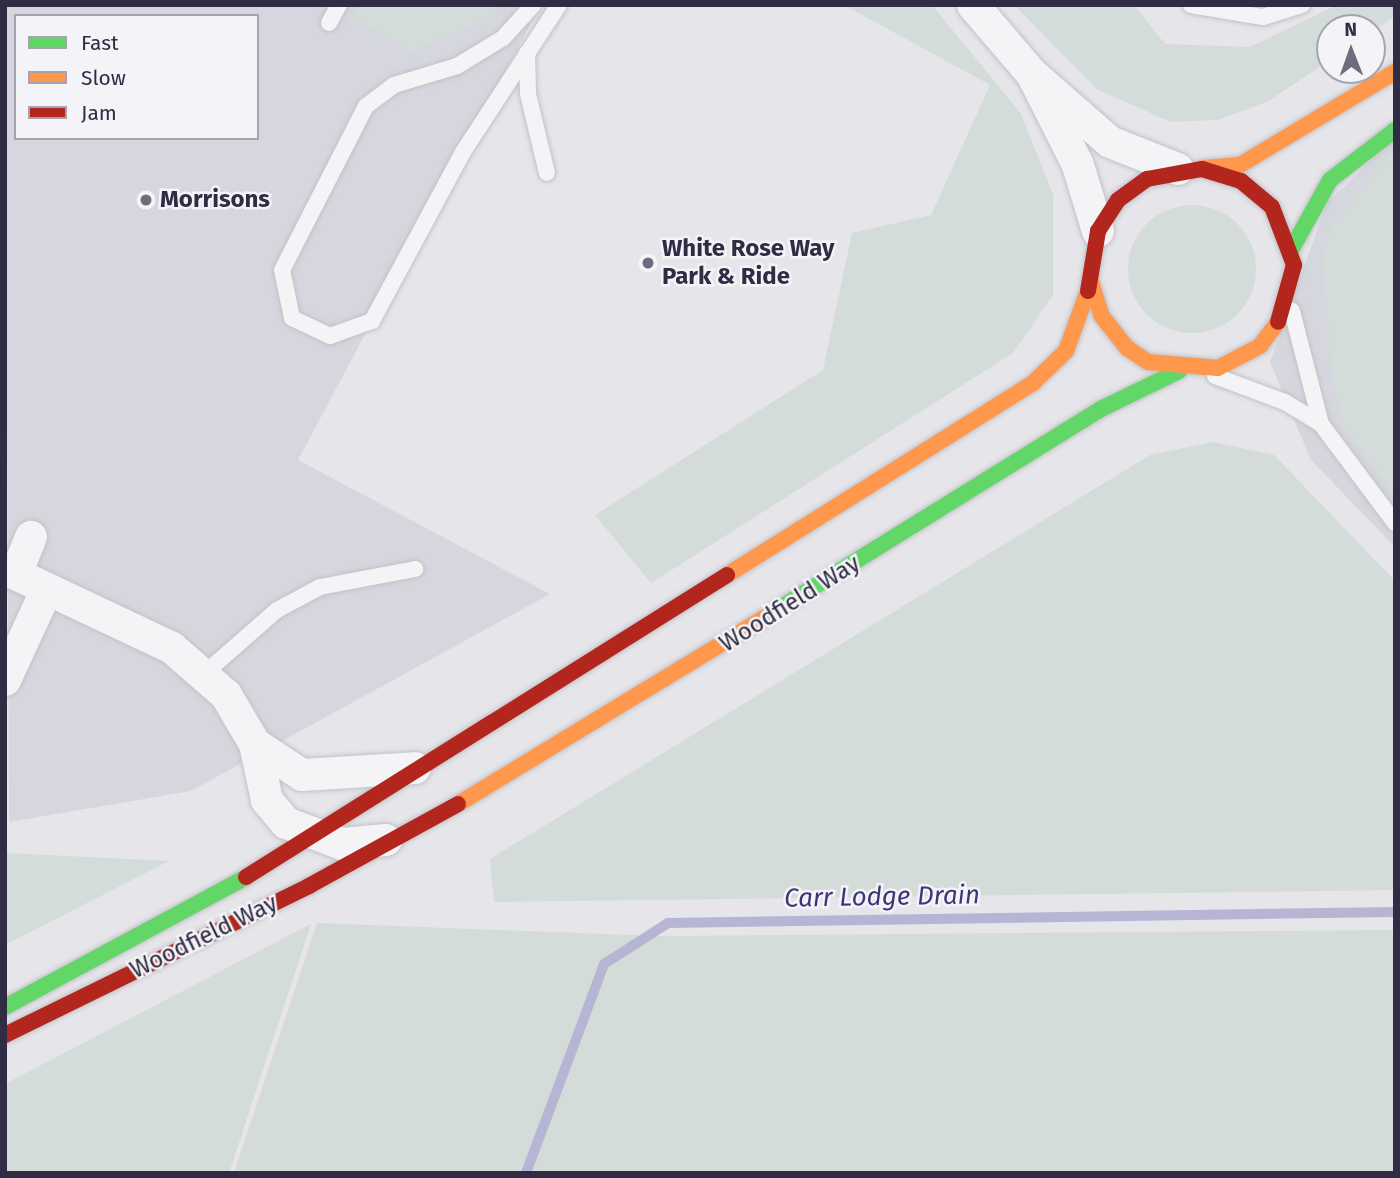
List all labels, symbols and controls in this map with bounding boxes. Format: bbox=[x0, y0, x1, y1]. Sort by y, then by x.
legend bbox=[14, 14, 259, 140]
north arrow bbox=[1316, 14, 1386, 84]
text: N bbox=[1344, 18, 1357, 41]
text: Fast bbox=[81, 30, 119, 56]
text: Slow bbox=[81, 65, 126, 91]
text: Jam bbox=[81, 100, 117, 126]
place label: Morrisons bbox=[160, 186, 270, 214]
marker: Morrisons bbox=[138, 192, 154, 208]
place label: White Rose Way Park & Ride bbox=[662, 235, 835, 291]
marker: White Rose Way Park & Ride bbox=[640, 255, 656, 271]
street label: Woodfield Way bbox=[714, 549, 866, 659]
water label: Carr Lodge Drain bbox=[784, 880, 980, 914]
street label: Woodfield Way bbox=[126, 889, 282, 985]

